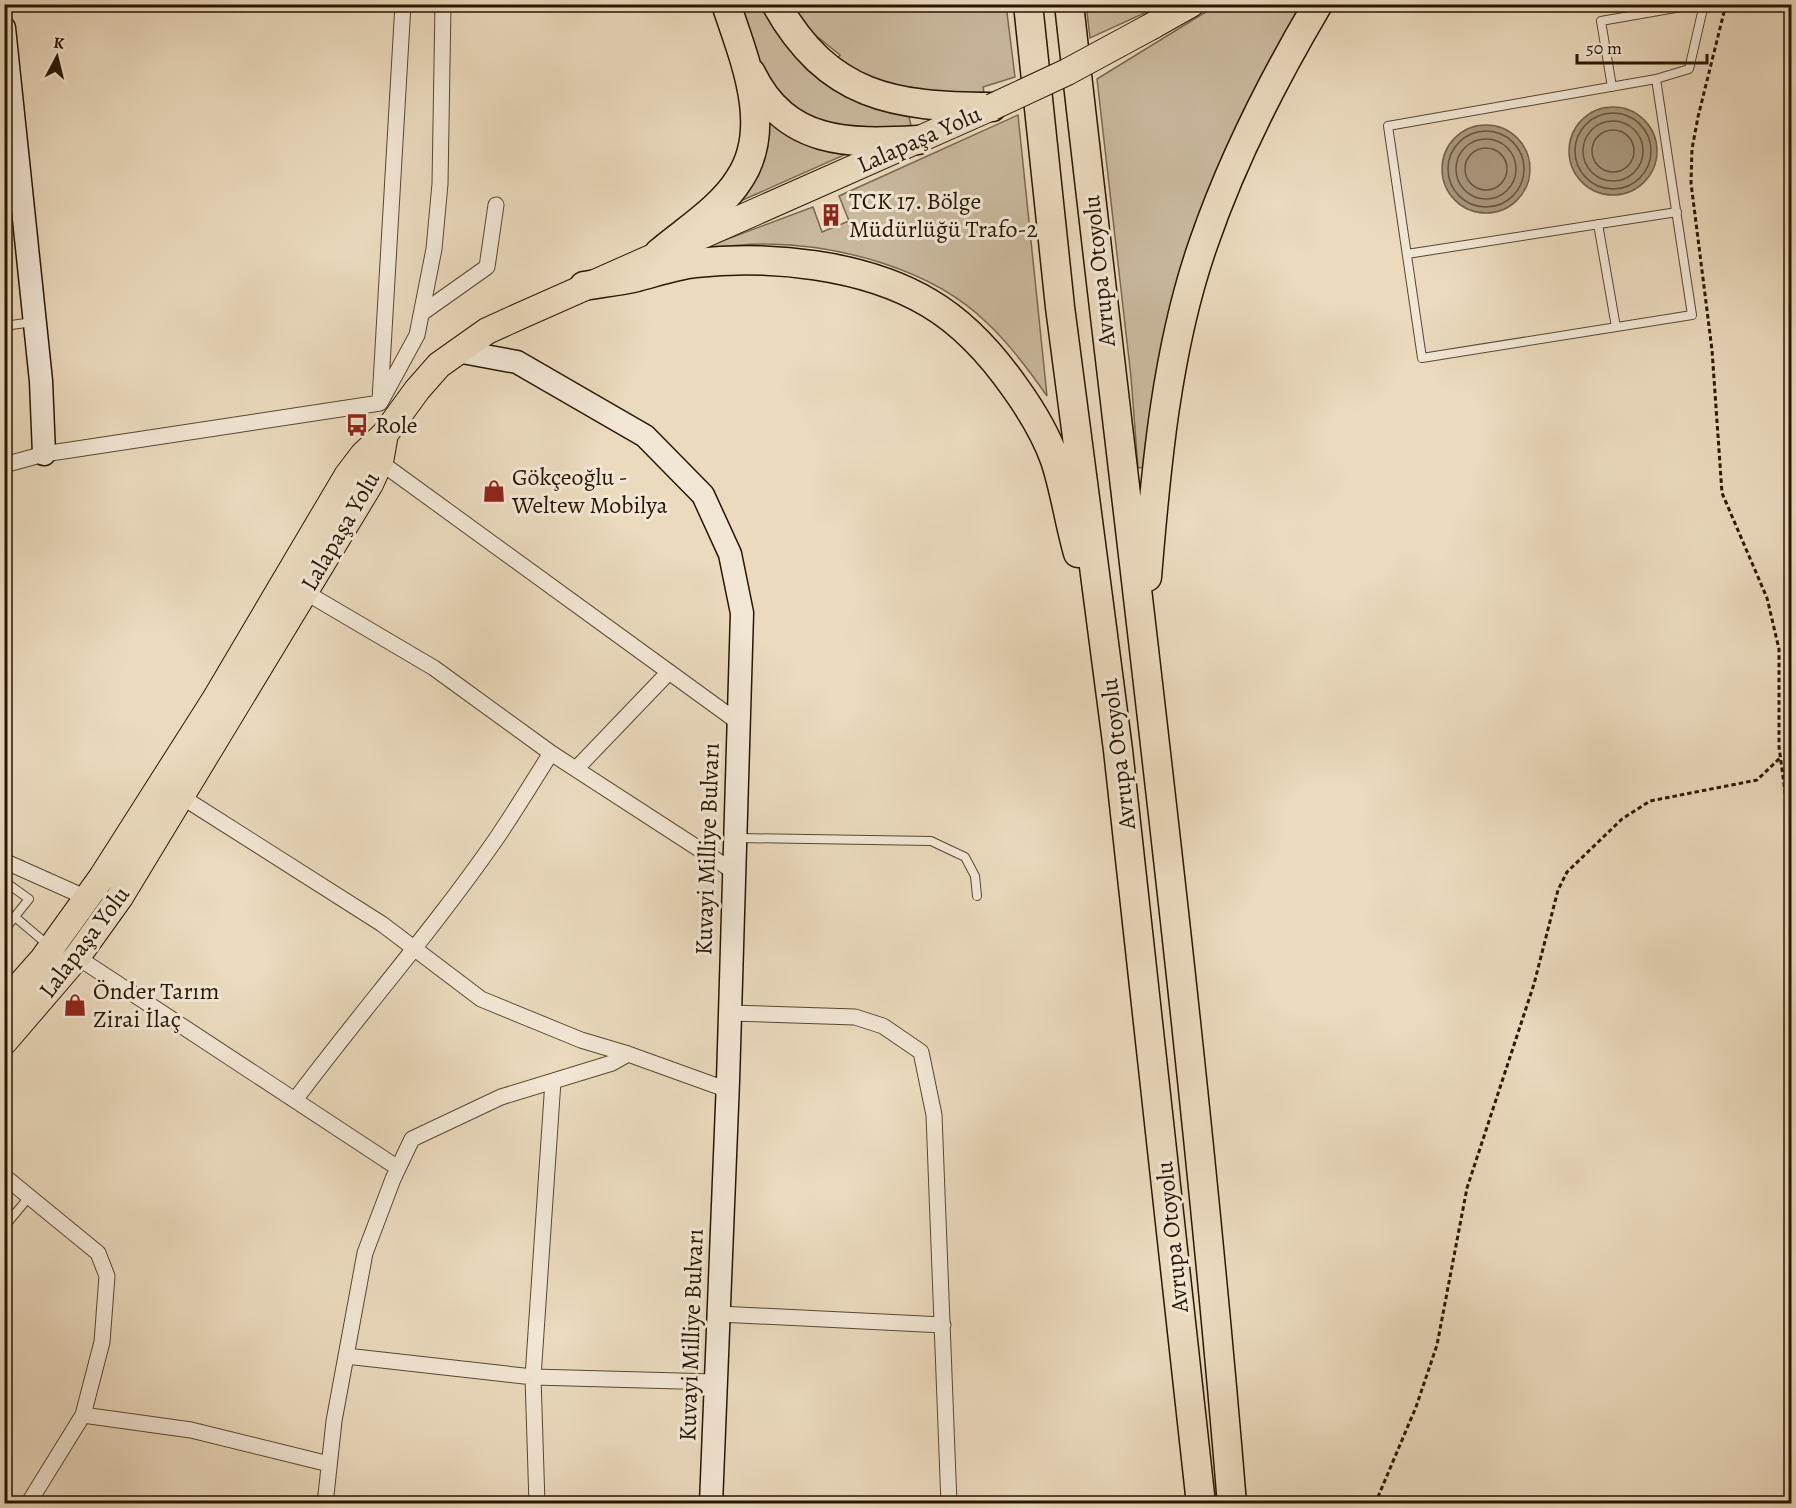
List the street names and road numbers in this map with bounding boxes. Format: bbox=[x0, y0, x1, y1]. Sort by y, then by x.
street label: Lalapaşa Yolu bbox=[852, 97, 986, 181]
street label: Avrupa Otoyolu bbox=[1075, 194, 1123, 349]
street label: Lalapaşa Yolu bbox=[293, 466, 387, 596]
street label: Avrupa Otoyolu bbox=[1093, 677, 1143, 832]
street label: Kuvayi Milliye Bulvarı bbox=[687, 742, 727, 956]
street label: Lalapaşa Yolu bbox=[31, 879, 137, 1005]
street label: Avrupa Otoyolu bbox=[1148, 1160, 1196, 1315]
street label: Kuvayi Milliye Bulvarı bbox=[671, 1228, 711, 1442]

